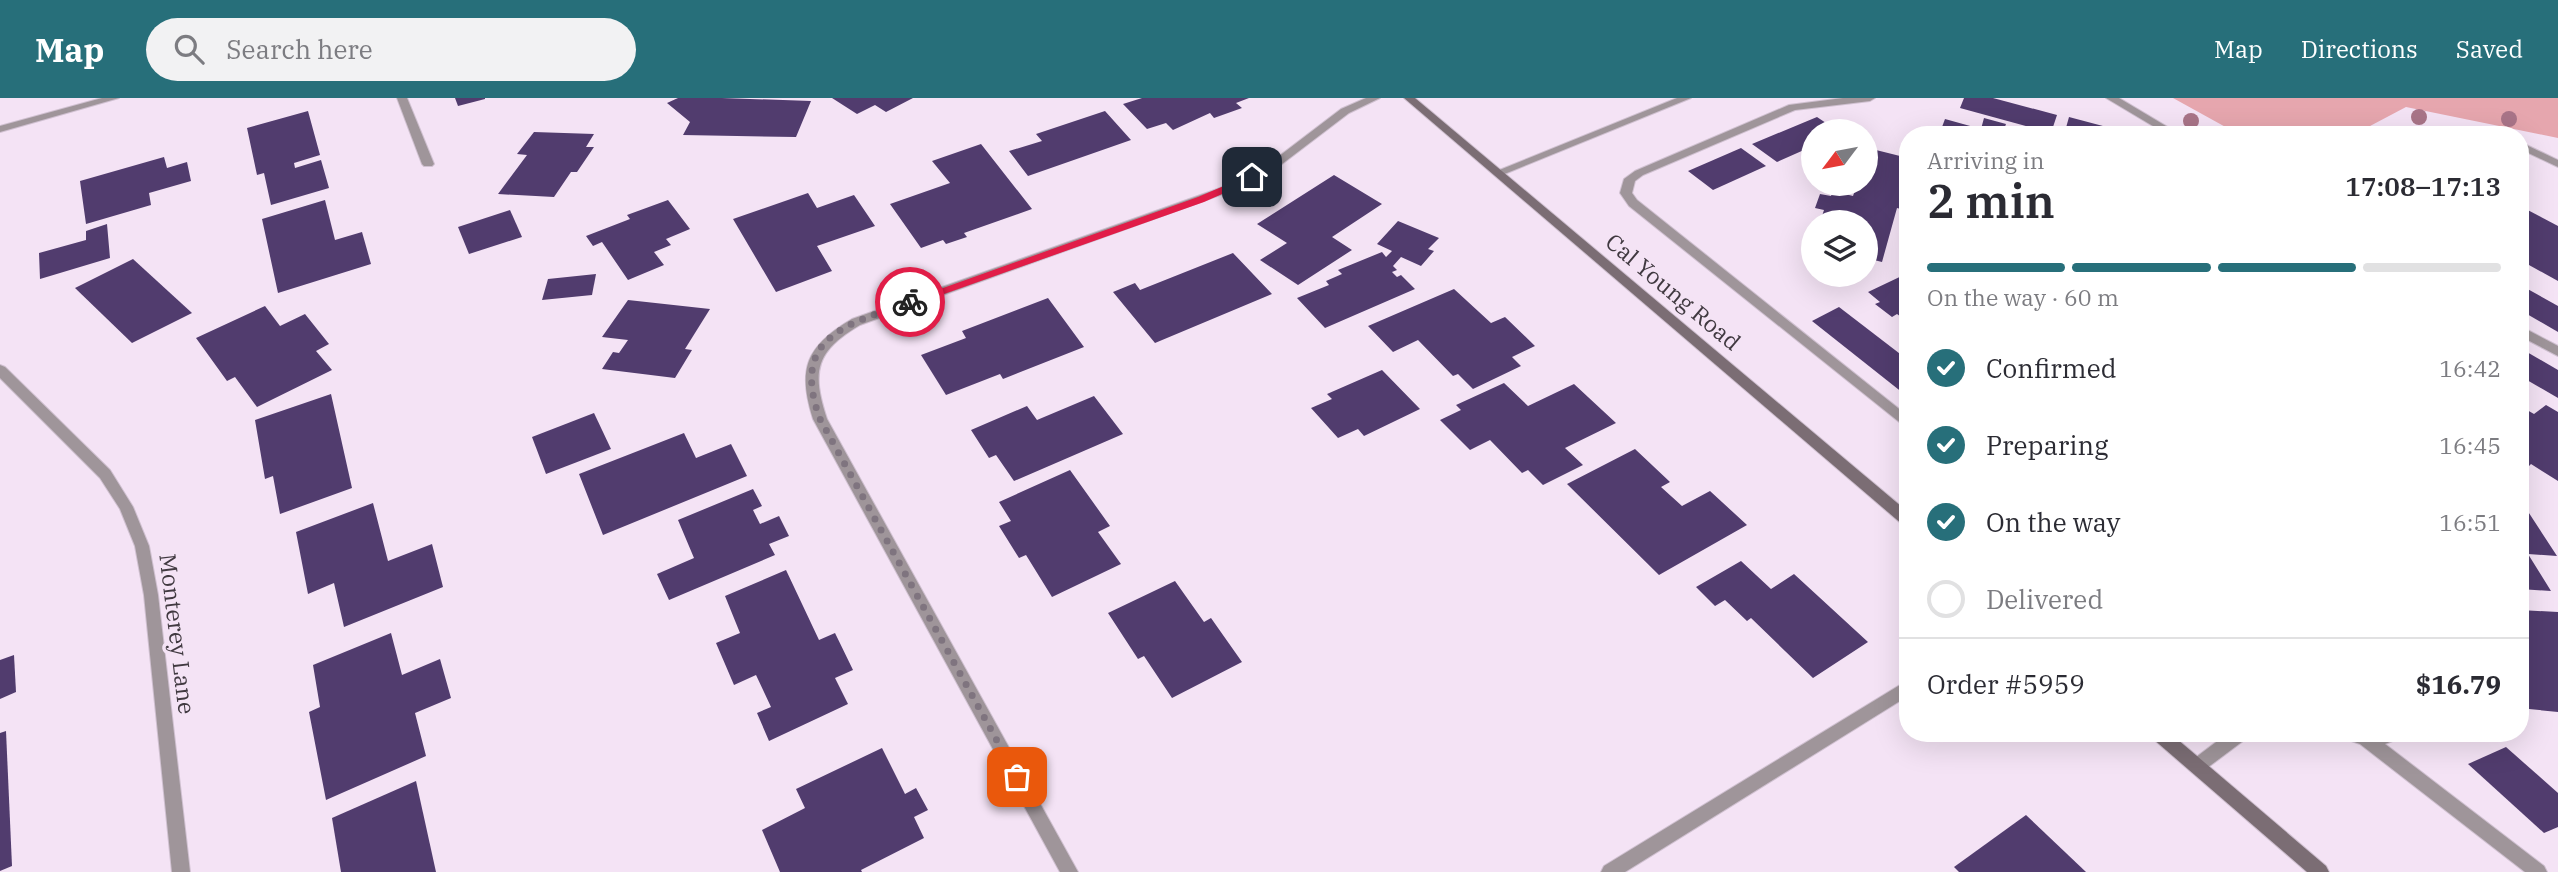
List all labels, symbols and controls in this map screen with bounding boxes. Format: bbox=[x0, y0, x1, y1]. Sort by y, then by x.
search box bbox=[146, 18, 636, 81]
text: Map bbox=[35, 28, 104, 71]
icon: search bbox=[170, 30, 208, 68]
text: Search here bbox=[226, 32, 373, 66]
text: Map bbox=[2214, 33, 2263, 65]
text: Directions bbox=[2301, 33, 2418, 65]
text: Saved bbox=[2456, 33, 2523, 65]
north arrow bbox=[1801, 119, 1878, 196]
map controls bbox=[1801, 119, 1878, 287]
text: Arriving in bbox=[1927, 145, 2044, 175]
pin bbox=[1222, 147, 1282, 207]
icon: home bbox=[1233, 158, 1271, 196]
text: 17:08–17:13 bbox=[2345, 169, 2501, 203]
text: 2 min bbox=[1927, 171, 2055, 231]
button: layers bbox=[1801, 210, 1878, 287]
street label: Cal Young Road bbox=[1600, 226, 1747, 356]
courier bbox=[875, 267, 945, 337]
text: On the way · 60 m bbox=[1927, 282, 2119, 312]
icon: bike bbox=[891, 283, 929, 321]
icon: check bbox=[1927, 349, 1965, 387]
text: Confirmed bbox=[1986, 351, 2117, 385]
text: 16:42 bbox=[2439, 353, 2501, 383]
icon: check bbox=[1927, 426, 1965, 464]
text: Preparing bbox=[1986, 428, 2108, 462]
text: 16:45 bbox=[2439, 430, 2501, 460]
icon: check bbox=[1927, 503, 1965, 541]
text: On the way bbox=[1986, 505, 2120, 539]
text: 16:51 bbox=[2439, 507, 2501, 537]
street label: Monterey Lane bbox=[153, 552, 203, 716]
text: Delivered bbox=[1986, 582, 2103, 616]
text: Order #5959 bbox=[1927, 667, 2085, 701]
text: $16.79 bbox=[2416, 667, 2501, 701]
pin bbox=[987, 747, 1047, 807]
icon: bag bbox=[998, 758, 1036, 796]

